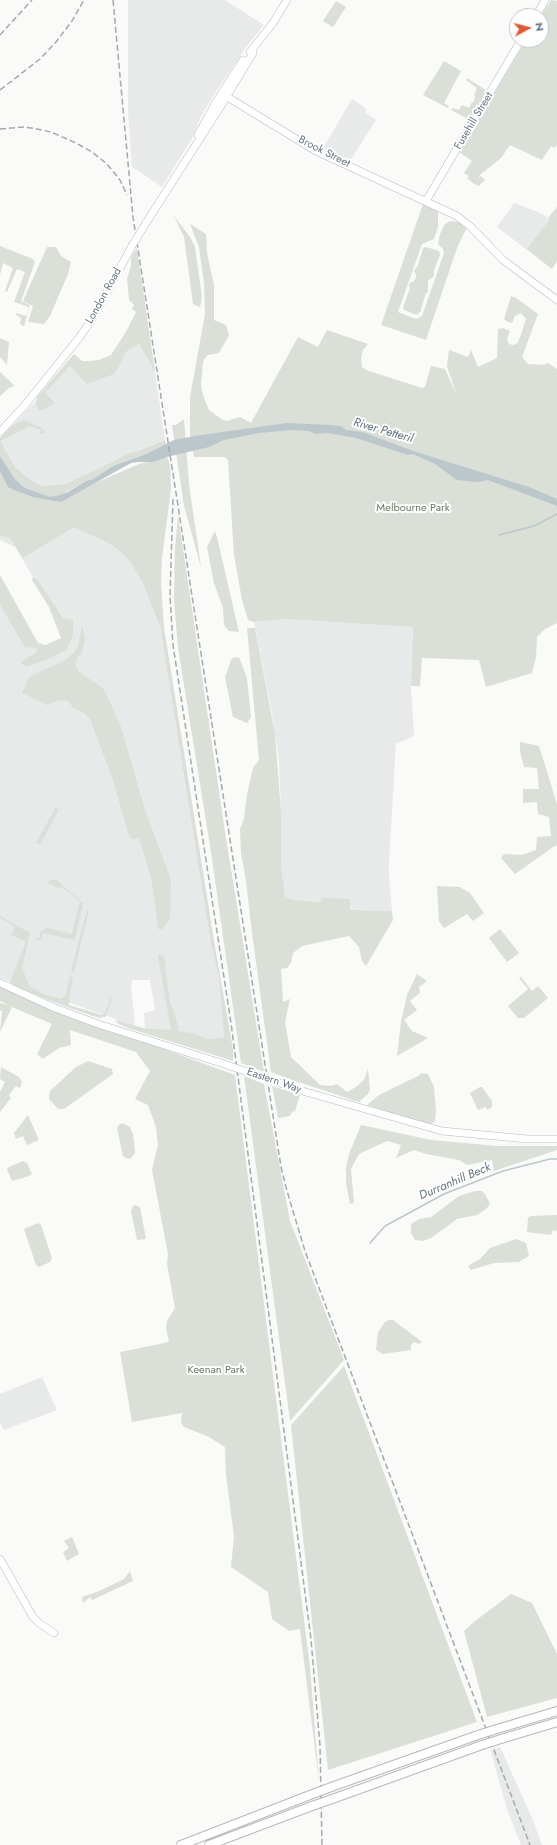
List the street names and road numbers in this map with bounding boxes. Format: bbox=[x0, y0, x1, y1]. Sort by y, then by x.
street label: Fusehill Street bbox=[452, 90, 496, 152]
street label: Brook Street bbox=[296, 133, 352, 171]
street label: London Road bbox=[83, 266, 125, 326]
street label: Eastern Way bbox=[245, 1066, 303, 1096]

